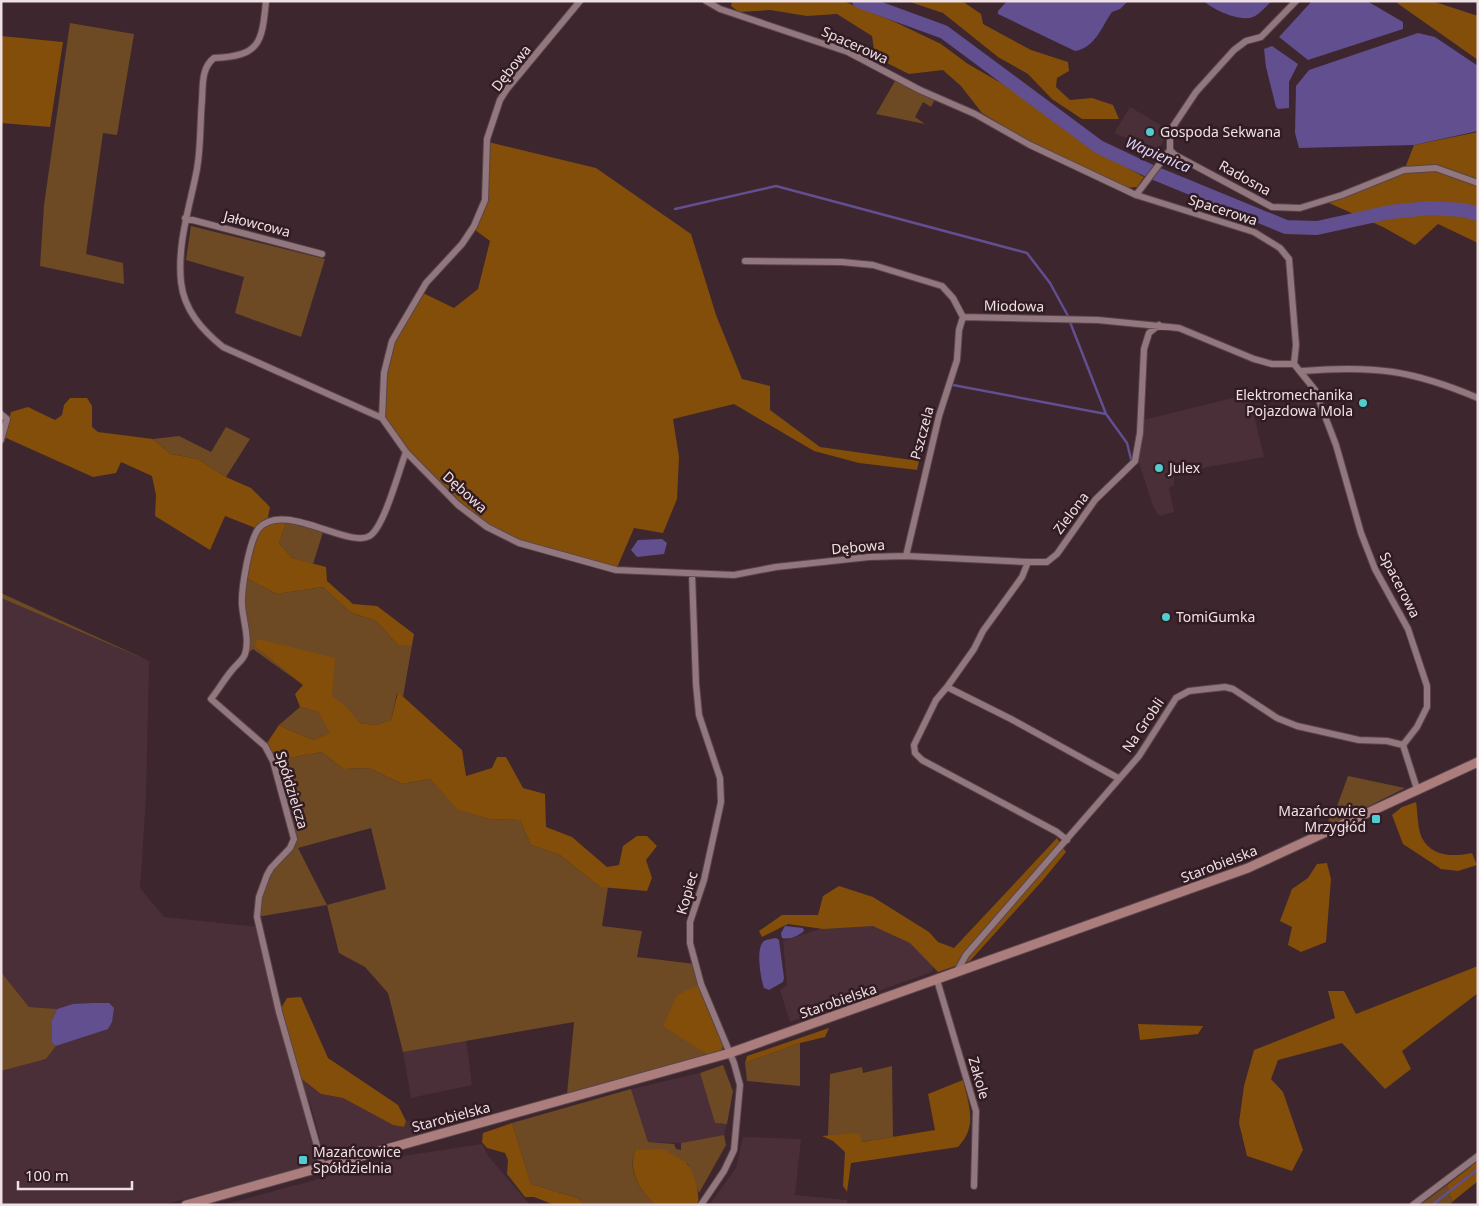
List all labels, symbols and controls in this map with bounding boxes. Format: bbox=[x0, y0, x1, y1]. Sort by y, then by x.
street label: Spacerowa bbox=[819, 21, 892, 68]
street label: Dębowa bbox=[487, 41, 535, 95]
place label: Gospoda Sekwana bbox=[1160, 122, 1281, 141]
marker: Gospoda Sekwana bbox=[1144, 126, 1156, 138]
water label: Wapienica bbox=[1123, 131, 1194, 177]
street label: Radosna bbox=[1216, 155, 1275, 200]
street label: Spacerowa bbox=[1186, 189, 1260, 230]
street label: Jałowcowa bbox=[220, 206, 293, 241]
street label: Miodowa bbox=[984, 295, 1044, 316]
place label: Elektromechanika Pojazdowa Mola bbox=[1235, 385, 1353, 420]
marker: Elektromechanika Pojazdowa Mola bbox=[1357, 397, 1369, 409]
street label: Pszczela bbox=[905, 404, 938, 462]
place label: Julex bbox=[1167, 458, 1201, 477]
marker: Julex bbox=[1153, 462, 1165, 474]
street label: Dębowa bbox=[439, 467, 492, 517]
street label: Zielona bbox=[1049, 488, 1093, 538]
street label: Dębowa bbox=[830, 535, 886, 558]
street label: Spacerowa bbox=[1376, 549, 1425, 621]
place label: TomiGumka bbox=[1176, 607, 1255, 626]
marker: TomiGumka bbox=[1160, 611, 1172, 623]
street label: Na Grobli bbox=[1117, 694, 1168, 756]
street label: Spółdzielcza bbox=[272, 749, 313, 831]
place label: Mazańcowice Mrzygłód bbox=[1278, 801, 1366, 836]
marker: Mazańcowice Mrzygłód bbox=[1370, 813, 1382, 825]
street label: Starobielska bbox=[1178, 840, 1260, 887]
street label: Kopiec bbox=[671, 869, 702, 917]
street label: Starobielska bbox=[797, 978, 879, 1023]
street label: Zakole bbox=[964, 1054, 995, 1101]
street label: Starobielska bbox=[410, 1097, 492, 1136]
place label: Mazańcowice Spółdzielnia bbox=[313, 1142, 401, 1177]
marker: Mazańcowice Spółdzielnia bbox=[297, 1154, 309, 1166]
scale bar bbox=[18, 1158, 131, 1190]
text: 100 m bbox=[25, 1165, 69, 1185]

